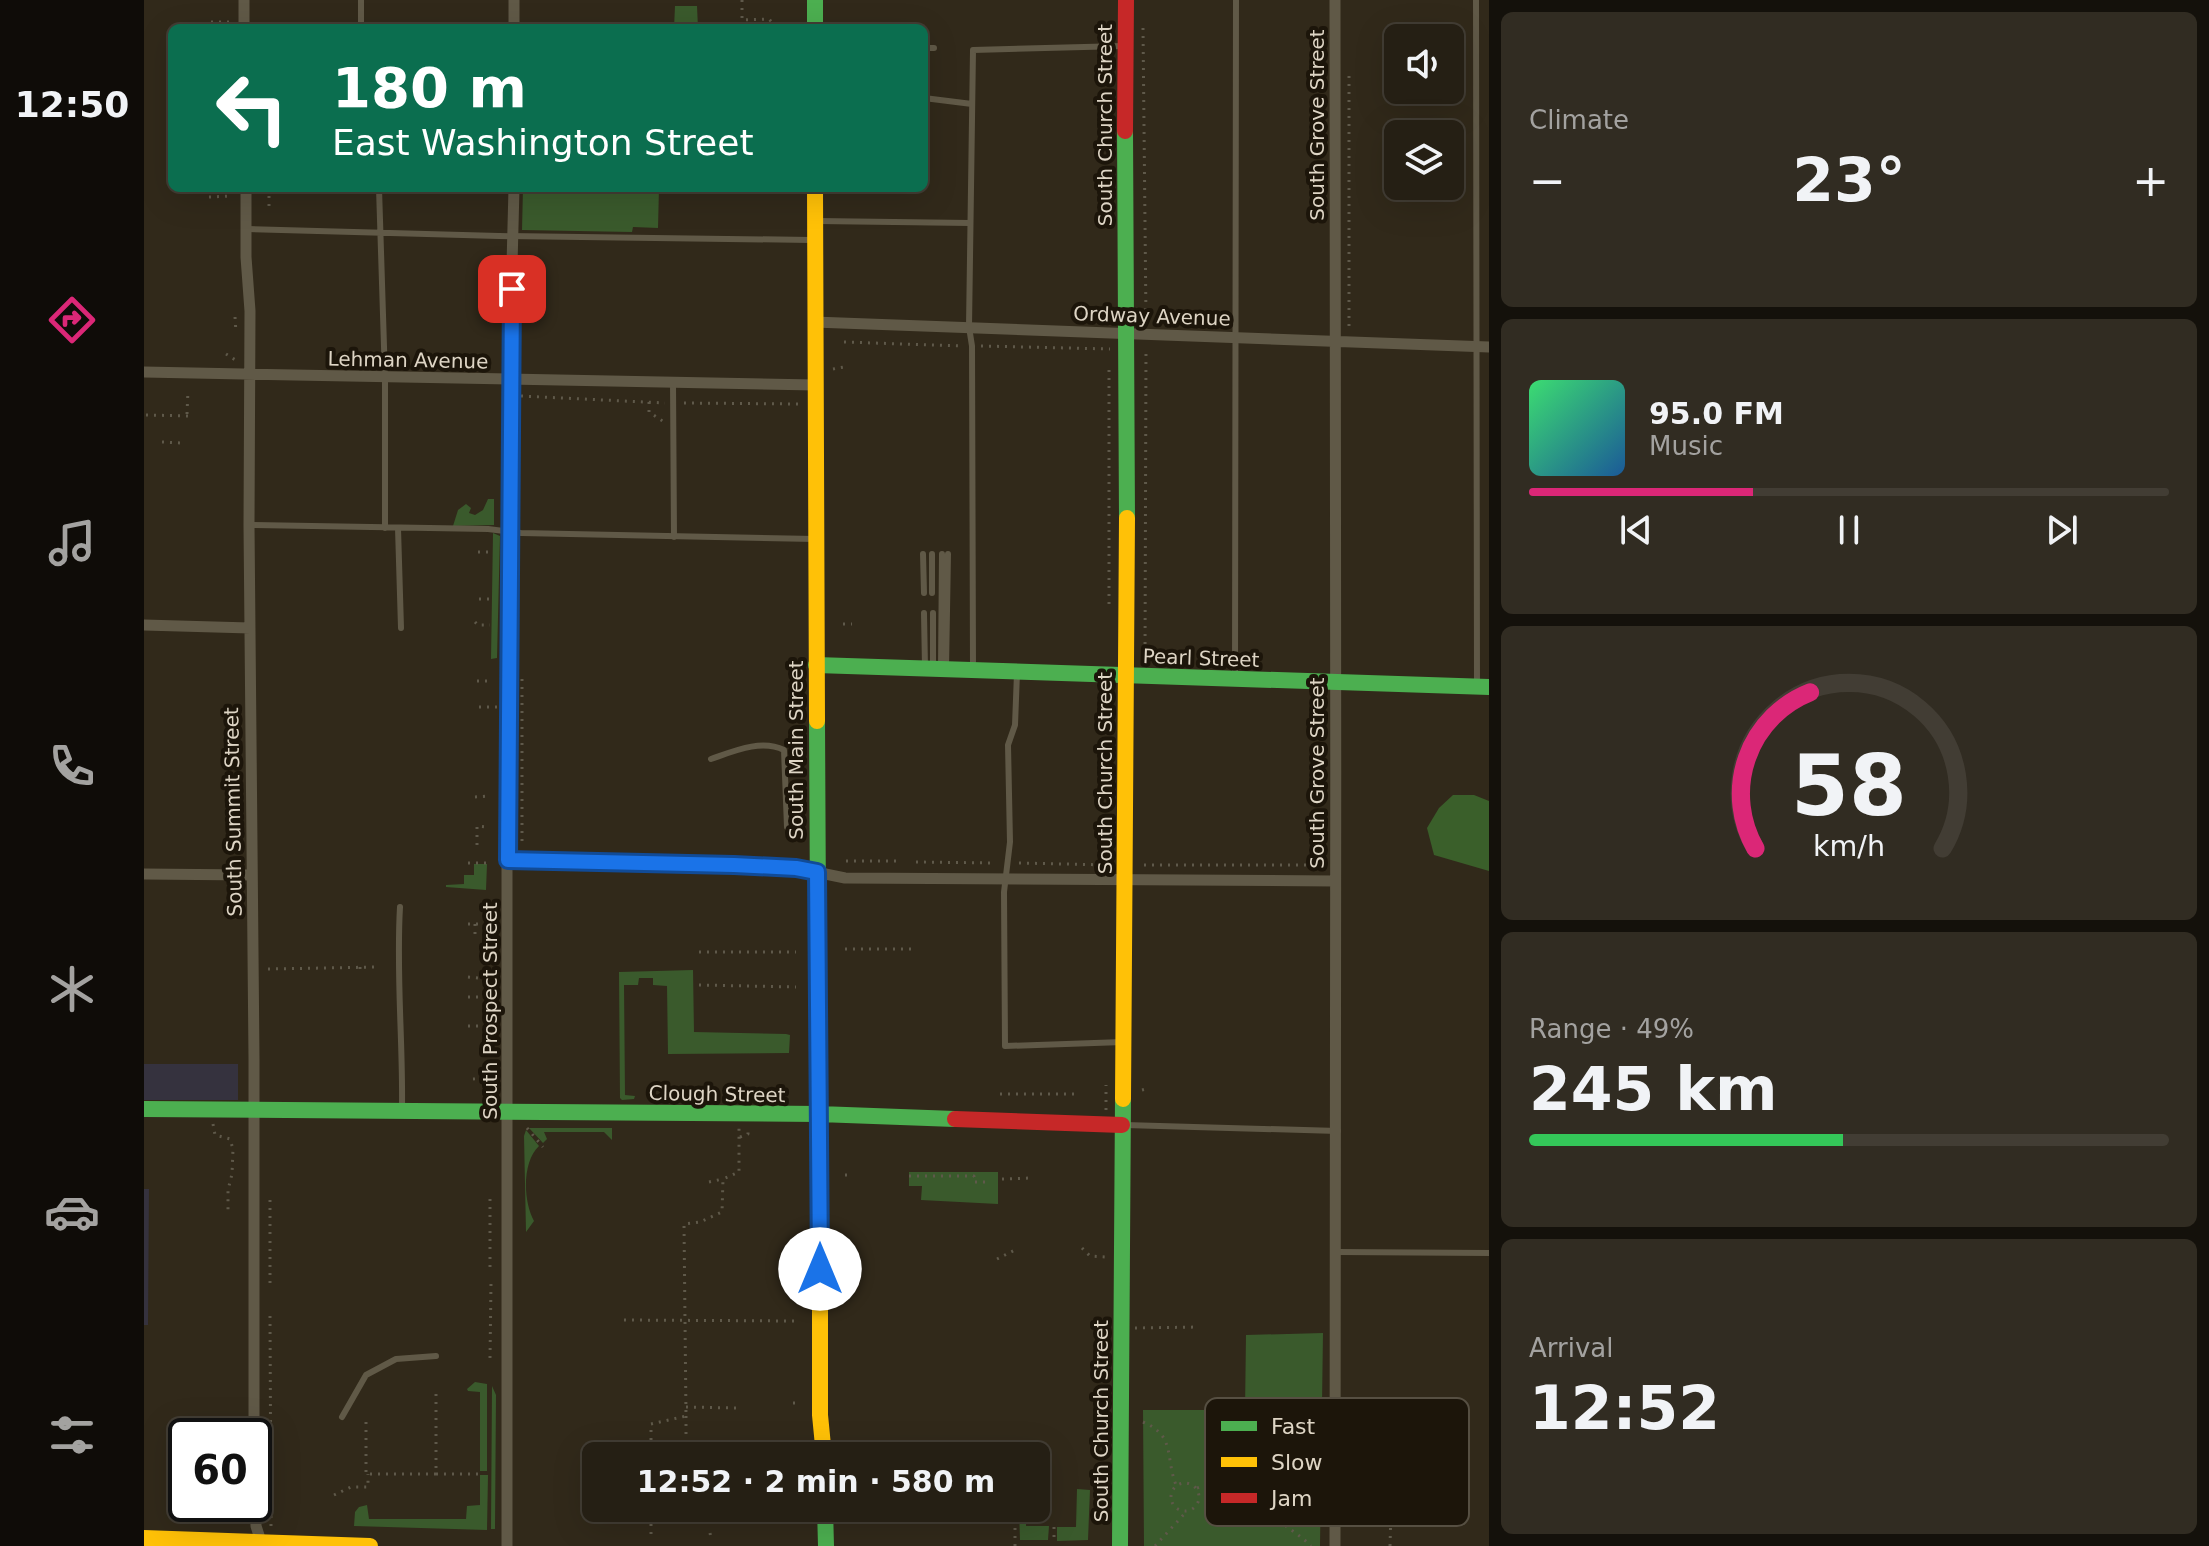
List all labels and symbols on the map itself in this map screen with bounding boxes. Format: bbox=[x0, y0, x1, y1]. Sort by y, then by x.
street label: South Church Street bbox=[1093, 24, 1117, 226]
street label: South Grove Street bbox=[1305, 29, 1329, 221]
pin bbox=[478, 255, 546, 323]
street label: Ordway Avenue bbox=[1073, 301, 1231, 331]
street label: Lehman Avenue bbox=[327, 347, 489, 373]
street label: Pearl Street bbox=[1142, 644, 1260, 672]
street label: South Main Street bbox=[784, 660, 808, 840]
street label: South Church Street bbox=[1093, 672, 1117, 874]
street label: South Grove Street bbox=[1305, 677, 1329, 869]
street label: South Summit Street bbox=[219, 707, 247, 917]
street label: South Prospect Street bbox=[478, 902, 502, 1120]
street label: Clough Street bbox=[648, 1081, 786, 1107]
position arrow bbox=[778, 1227, 862, 1311]
street label: South Church Street bbox=[1089, 1320, 1113, 1522]
legend bbox=[1205, 1398, 1469, 1526]
text: Fast bbox=[1271, 1414, 1316, 1439]
speed limit sign: 60 bbox=[168, 1418, 272, 1522]
text: Slow bbox=[1271, 1450, 1323, 1475]
text: Jam bbox=[1269, 1486, 1312, 1511]

